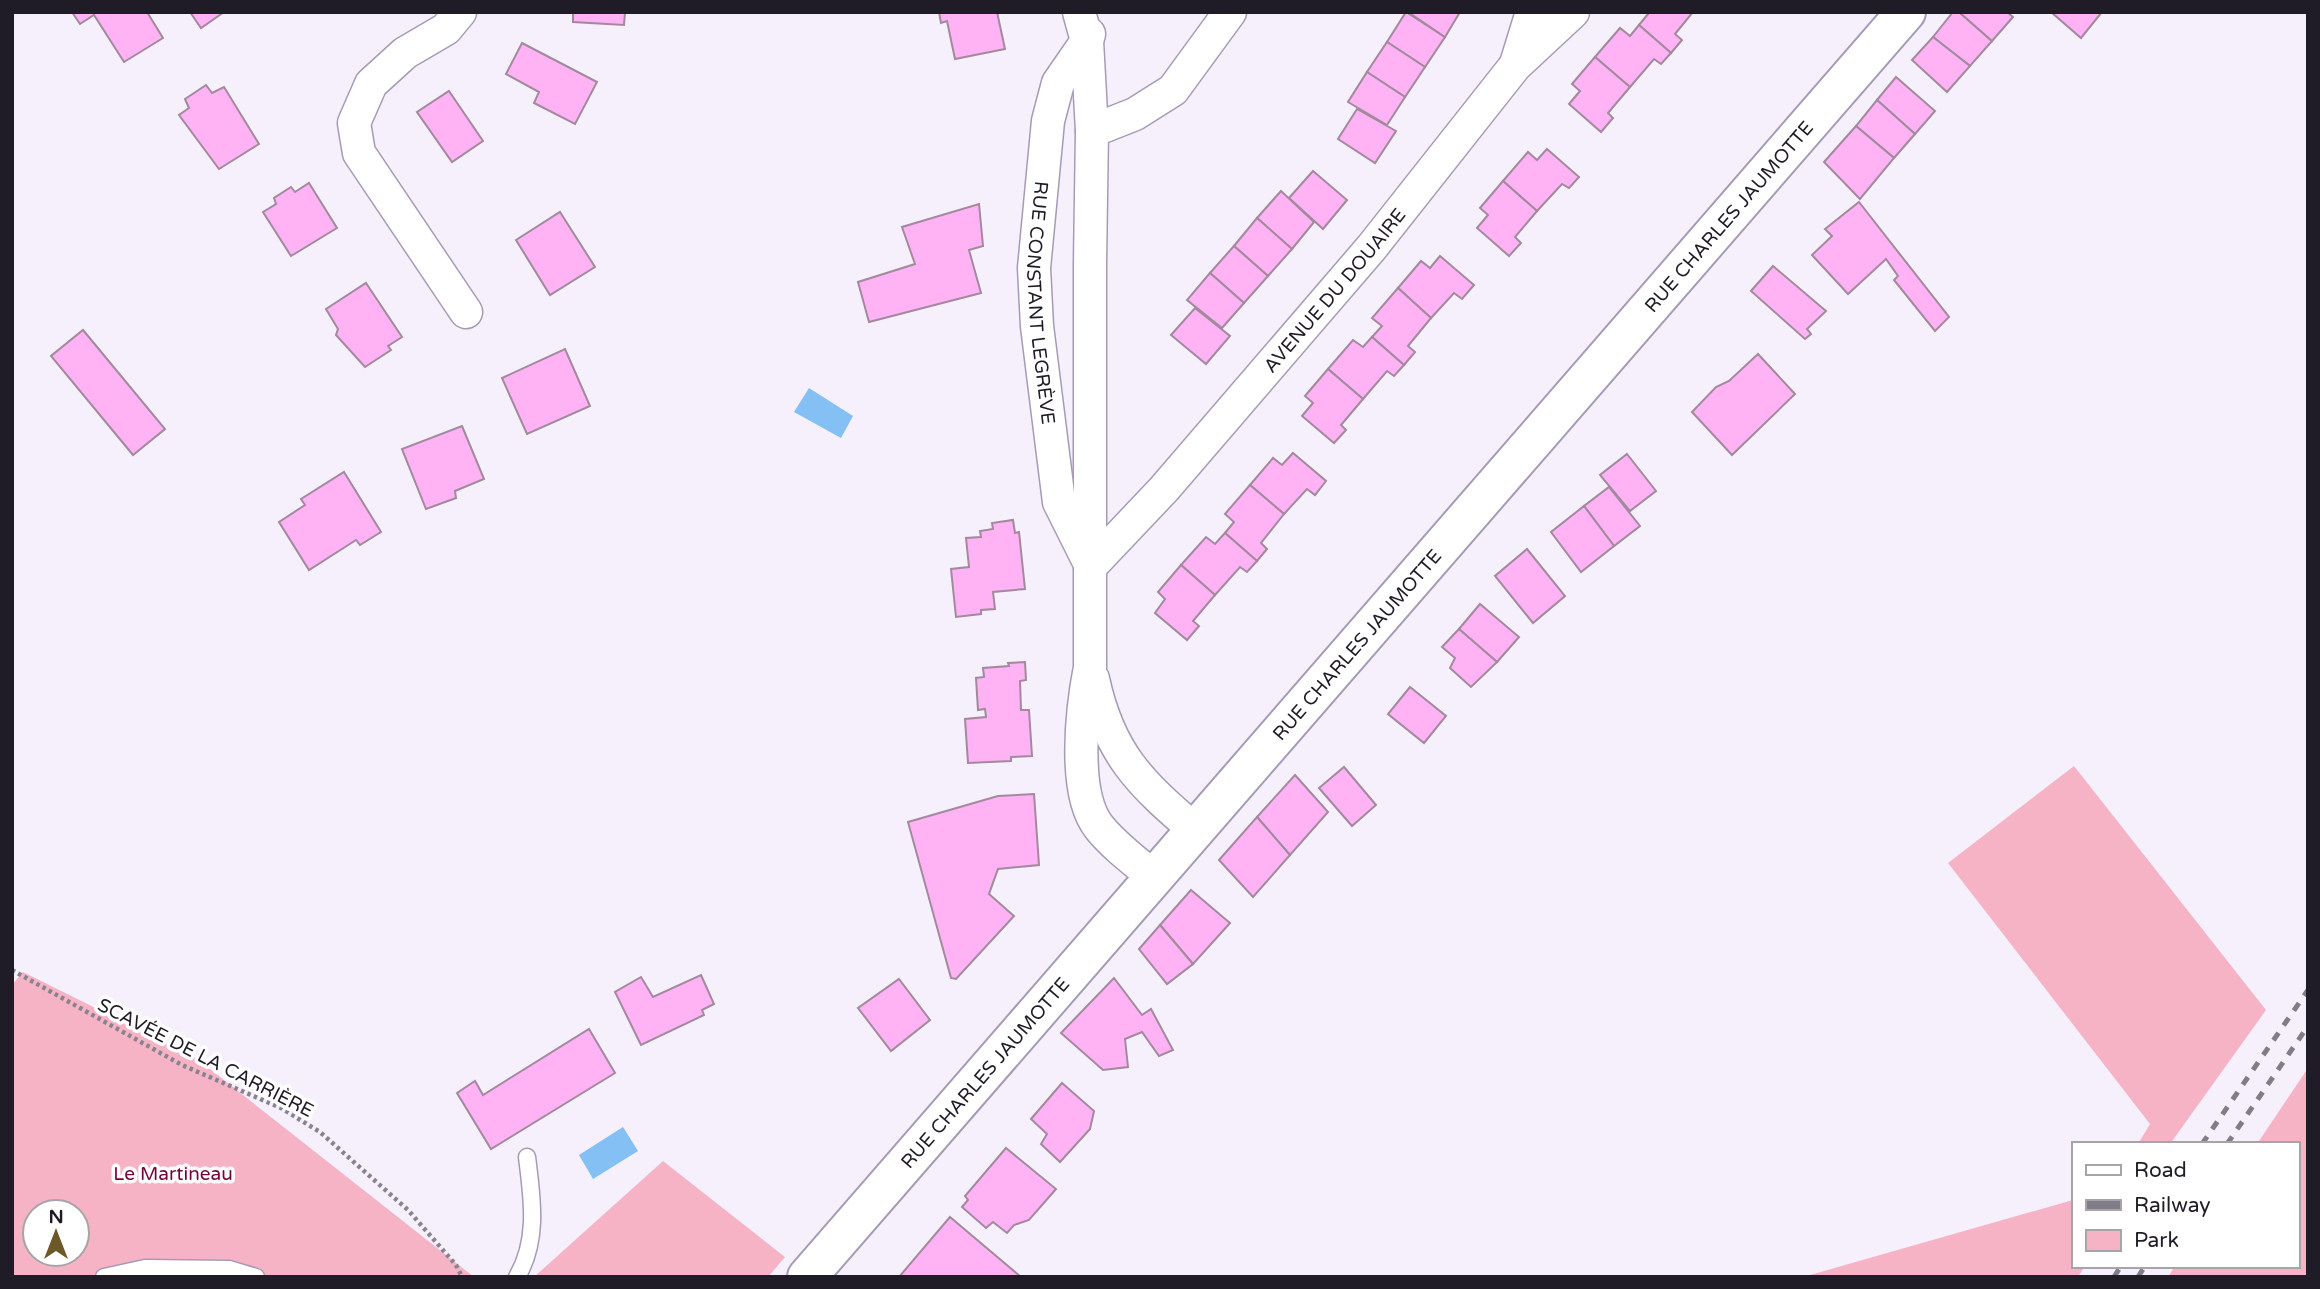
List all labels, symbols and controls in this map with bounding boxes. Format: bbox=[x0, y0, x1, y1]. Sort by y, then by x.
street label: RUE CHARLES JAUMOTTE bbox=[1640, 117, 1818, 317]
street label: RUE CONSTANT LEGRÈVE bbox=[1022, 180, 1059, 426]
street label: AVENUE DU DOUAIRE bbox=[1259, 204, 1410, 377]
street label: RUE CHARLES JAUMOTTE bbox=[1268, 545, 1446, 745]
street label: RUE CHARLES JAUMOTTE bbox=[897, 973, 1074, 1173]
street label: SCAVÉE DE LA CARRIÈRE bbox=[94, 994, 317, 1122]
legend bbox=[2072, 1142, 2299, 1268]
text: Road bbox=[2134, 1158, 2187, 1183]
park label: Le Martineau bbox=[113, 1163, 233, 1185]
text: Railway bbox=[2134, 1193, 2211, 1218]
north arrow bbox=[21, 1198, 91, 1268]
text: N bbox=[48, 1206, 64, 1228]
text: Park bbox=[2134, 1228, 2179, 1253]

